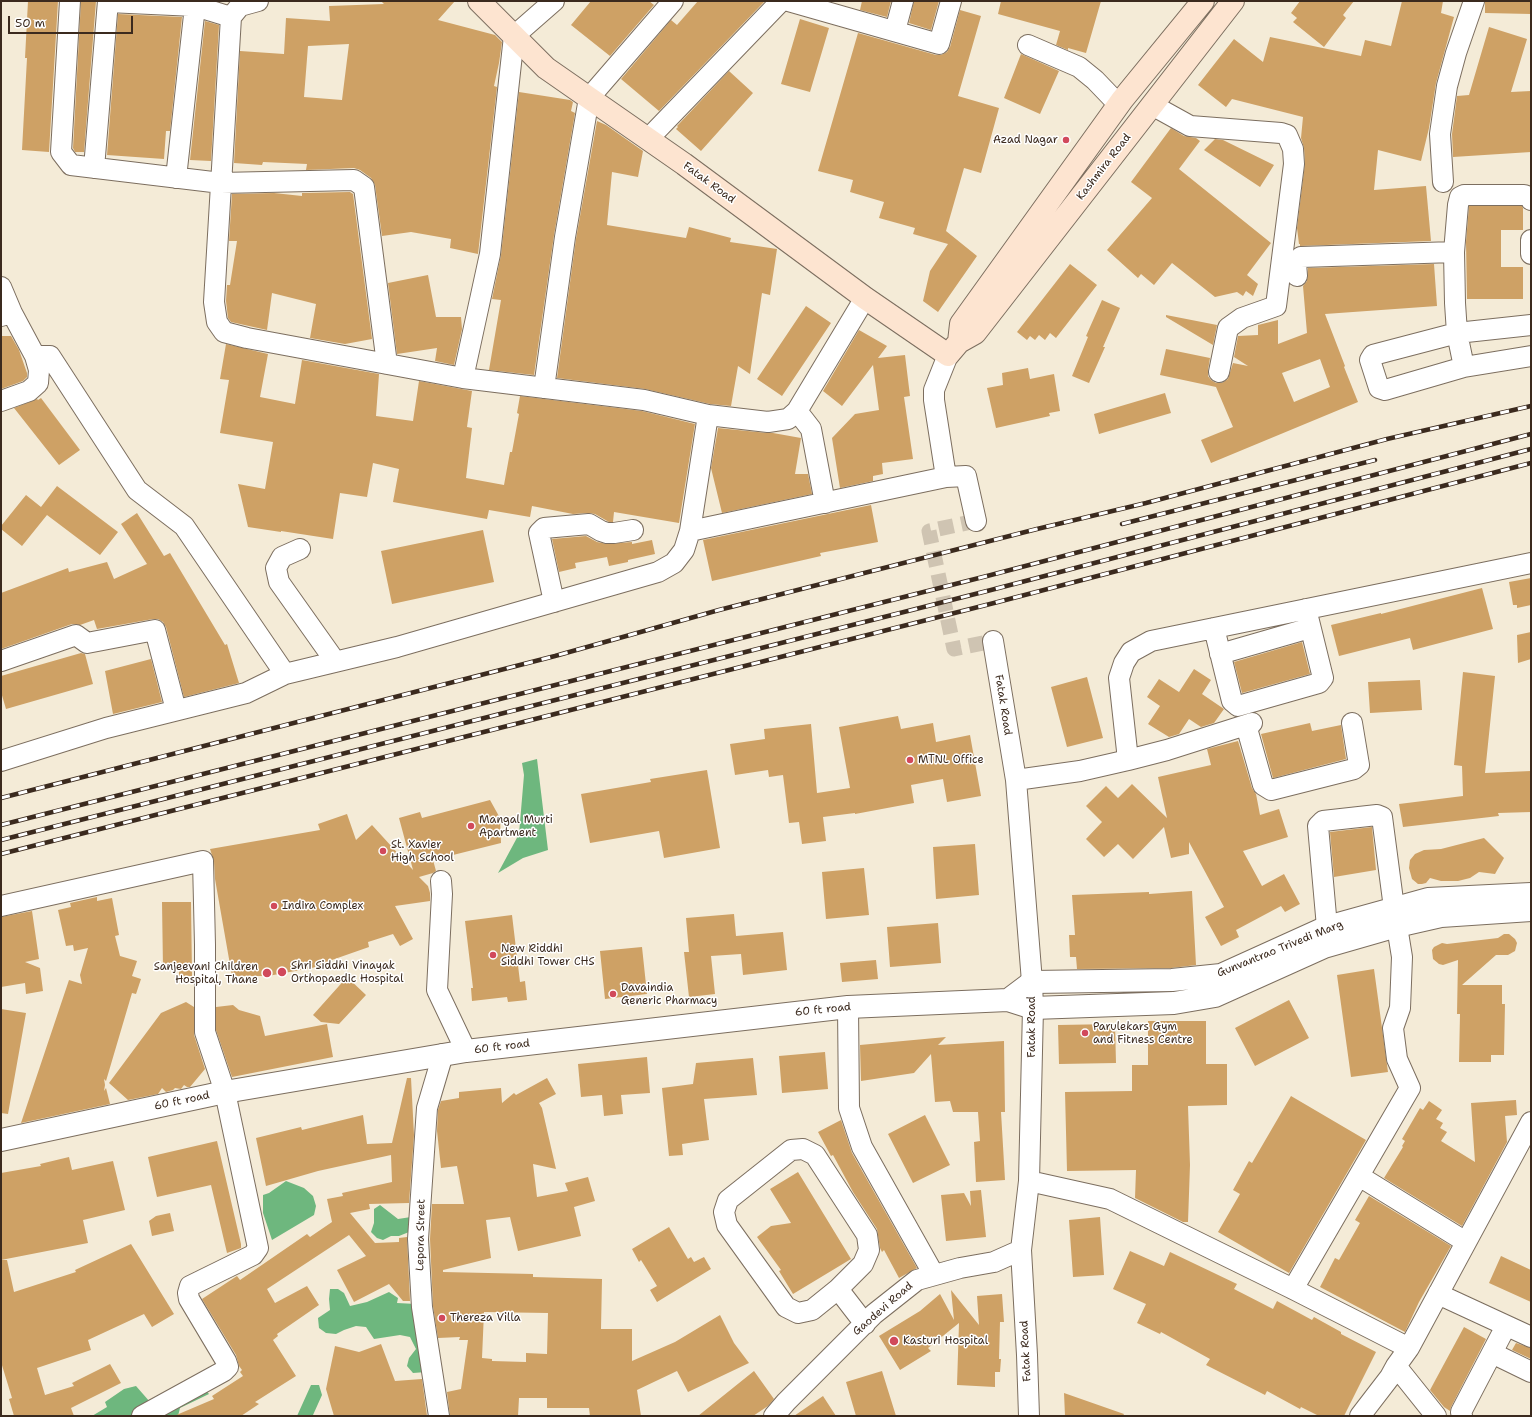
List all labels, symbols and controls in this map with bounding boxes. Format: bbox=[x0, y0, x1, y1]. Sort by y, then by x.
scale bar bbox=[10, 8, 135, 34]
text: 50 m bbox=[15, 15, 45, 31]
street label: Kashmira Road bbox=[1074, 131, 1134, 203]
place label: Azad Nagar bbox=[993, 133, 1058, 147]
marker: Azad Nagar bbox=[1061, 135, 1071, 145]
street label: Fatak Road bbox=[680, 160, 738, 206]
street label: Fatak Road bbox=[992, 674, 1014, 736]
place label: MTNL Office bbox=[918, 753, 984, 767]
marker: MTNL Office bbox=[905, 755, 915, 765]
place label: Mangal Murti Apartment bbox=[479, 813, 553, 839]
marker: Mangal Murti Apartment bbox=[466, 821, 476, 831]
place label: St. Xavier High School bbox=[391, 838, 454, 864]
marker: St. Xavier High School bbox=[378, 846, 388, 856]
place label: Indira Complex bbox=[282, 899, 363, 913]
marker: Indira Complex bbox=[269, 901, 279, 911]
street label: Gunvantrao Trivedi Marg bbox=[1215, 918, 1345, 980]
place label: New Riddhi Siddhi Tower CHS bbox=[501, 942, 595, 968]
marker: New Riddhi Siddhi Tower CHS bbox=[488, 950, 498, 960]
place label: Shri Siddhi Vinayak Orthopaedic Hospital bbox=[291, 959, 403, 985]
place label: Sanjeevani Children Hospital, Thane bbox=[154, 960, 258, 986]
marker: Shri Siddhi Vinayak Orthopaedic Hospital bbox=[276, 966, 288, 978]
marker: Sanjeevani Children Hospital, Thane bbox=[261, 967, 273, 979]
place label: Davaindia Generic Pharmacy bbox=[621, 981, 717, 1007]
marker: Davaindia Generic Pharmacy bbox=[608, 989, 618, 999]
street label: Fatak Road bbox=[1025, 996, 1039, 1058]
street label: 60 ft road bbox=[794, 1000, 852, 1020]
place label: Parulekars Gym and Fitness Centre bbox=[1093, 1020, 1193, 1046]
marker: Parulekars Gym and Fitness Centre bbox=[1080, 1028, 1090, 1038]
street label: 60 ft road bbox=[473, 1037, 531, 1057]
street label: 60 ft road bbox=[153, 1089, 211, 1113]
street label: Lepora Street bbox=[414, 1199, 428, 1271]
street label: Gaodevi Road bbox=[850, 1279, 916, 1339]
place label: Thereza Villa bbox=[450, 1311, 520, 1325]
marker: Thereza Villa bbox=[437, 1313, 447, 1323]
street label: Fatak Road bbox=[1018, 1320, 1034, 1382]
place label: Kasturi Hospital bbox=[903, 1334, 988, 1348]
marker: Kasturi Hospital bbox=[888, 1335, 900, 1347]

